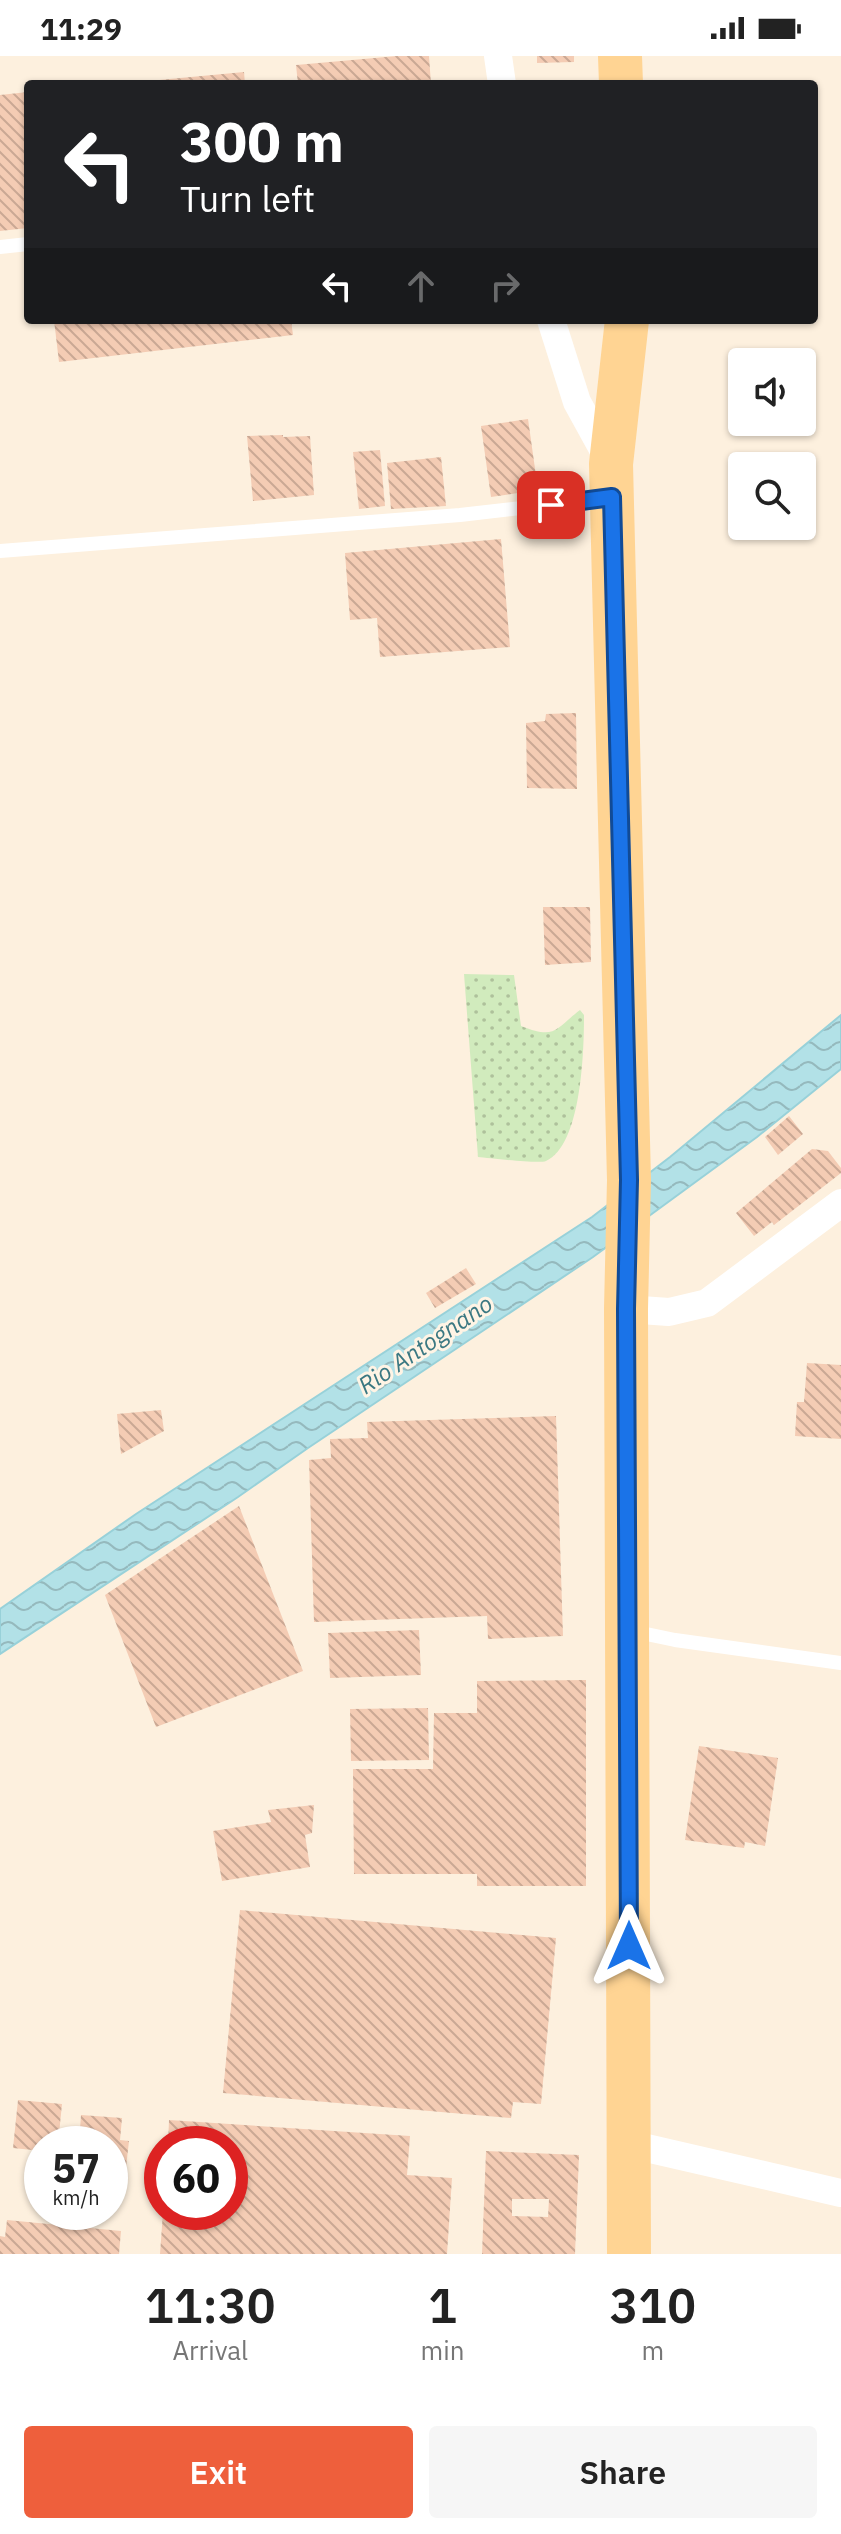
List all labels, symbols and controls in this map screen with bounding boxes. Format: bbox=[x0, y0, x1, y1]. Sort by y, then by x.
text: 11:29 bbox=[40, 9, 122, 48]
text: 300 m bbox=[180, 105, 344, 177]
icon: left bbox=[48, 112, 152, 216]
text: Turn left bbox=[180, 175, 315, 222]
icon: left bbox=[315, 264, 359, 308]
icon: ahead bbox=[399, 264, 443, 308]
icon: right bbox=[483, 264, 527, 308]
map controls bbox=[728, 348, 816, 540]
button: sound bbox=[728, 348, 816, 436]
button: search bbox=[728, 452, 816, 540]
pin bbox=[517, 471, 585, 539]
icon: arrive bbox=[529, 483, 573, 527]
water label: Rio Antognano bbox=[351, 1287, 499, 1401]
position arrow bbox=[587, 1904, 671, 1988]
speed limit sign: 60 bbox=[144, 2126, 248, 2230]
text: 57 bbox=[52, 2142, 100, 2194]
text: km/h bbox=[52, 2184, 100, 2211]
text: 11:30 bbox=[145, 2274, 276, 2336]
text: 1 bbox=[428, 2274, 457, 2336]
text: 310 bbox=[610, 2274, 696, 2336]
text: Arrival bbox=[172, 2333, 248, 2367]
text: min bbox=[421, 2333, 465, 2367]
text: m bbox=[641, 2333, 664, 2367]
button: Exit bbox=[24, 2426, 413, 2518]
button: Share bbox=[429, 2426, 817, 2518]

